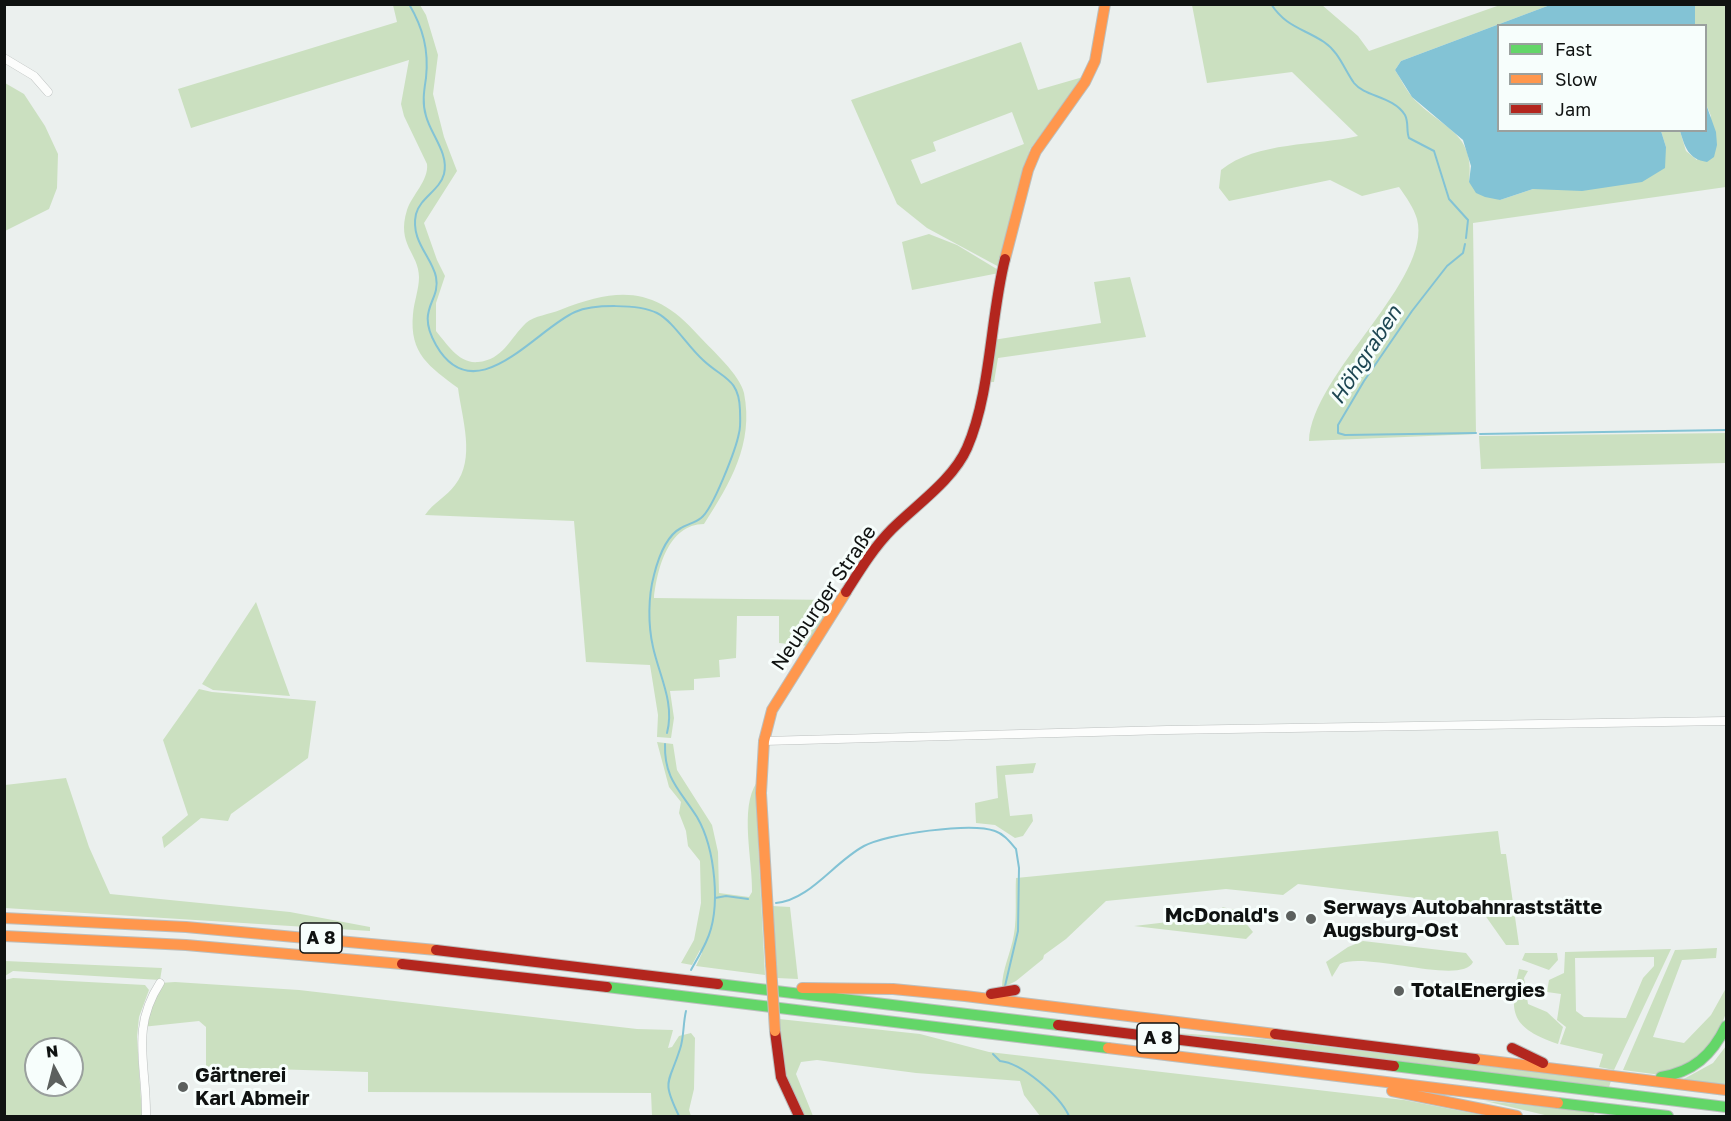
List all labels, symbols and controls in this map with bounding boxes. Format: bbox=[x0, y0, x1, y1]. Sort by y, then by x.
legend bbox=[1497, 24, 1707, 132]
text: Fast bbox=[1555, 38, 1592, 60]
text: Slow bbox=[1555, 68, 1597, 90]
text: Jam bbox=[1555, 98, 1591, 120]
water label: Höhgraben bbox=[1325, 301, 1407, 409]
street label: Neuburger Straße bbox=[766, 521, 882, 675]
place label: Serways Autobahnraststätte Augsburg-Ost bbox=[1323, 896, 1602, 943]
place label: McDonald's bbox=[1165, 904, 1279, 928]
marker: McDonald's bbox=[1284, 909, 1298, 923]
marker: Serways Autobahnraststätte Augsburg-Ost bbox=[1304, 912, 1318, 926]
road number: A 8 bbox=[300, 923, 342, 953]
place label: TotalEnergies bbox=[1411, 979, 1545, 1003]
marker: TotalEnergies bbox=[1392, 984, 1406, 998]
road number: A 8 bbox=[1137, 1023, 1179, 1053]
north arrow bbox=[24, 1037, 84, 1097]
text: N bbox=[45, 1040, 59, 1062]
place label: Gärtnerei Karl Abmeir bbox=[195, 1064, 309, 1111]
marker: Gärtnerei Karl Abmeir bbox=[176, 1080, 190, 1094]

